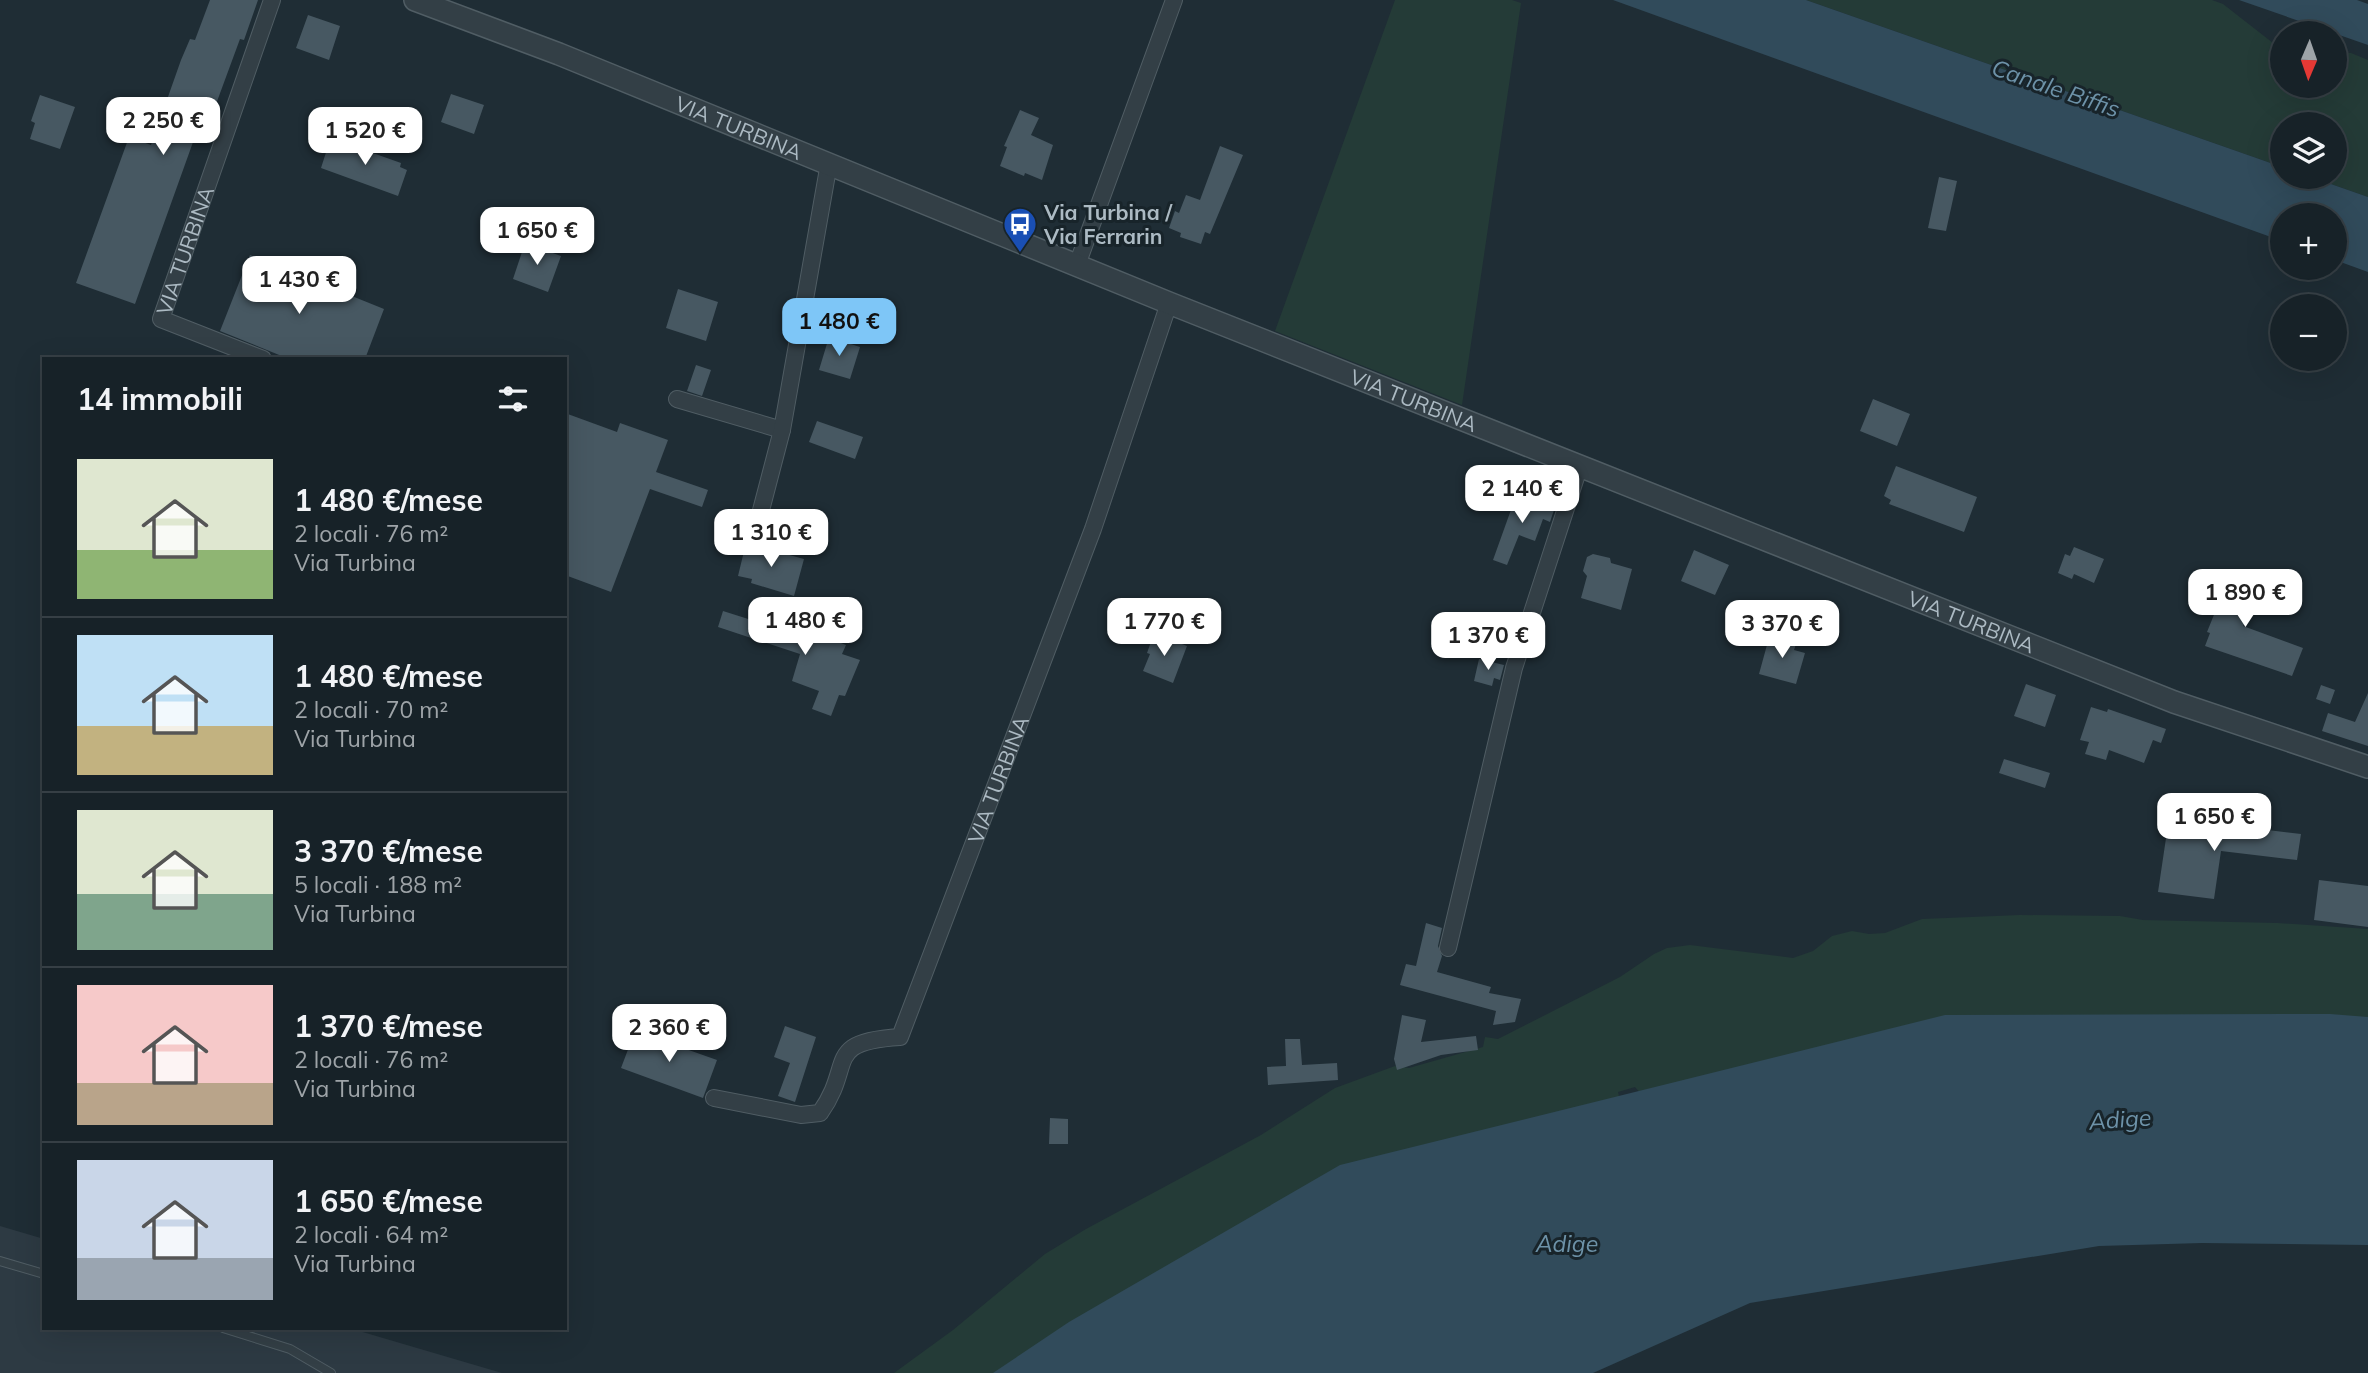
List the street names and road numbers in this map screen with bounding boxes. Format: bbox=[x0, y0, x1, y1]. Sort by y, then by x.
street label: VIA TURBINA bbox=[672, 90, 806, 165]
street label: VIA TURBINA bbox=[150, 182, 219, 318]
street label: VIA TURBINA bbox=[1346, 363, 1482, 437]
street label: VIA TURBINA bbox=[1904, 585, 2039, 659]
street label: VIA TURBINA bbox=[962, 712, 1034, 847]

